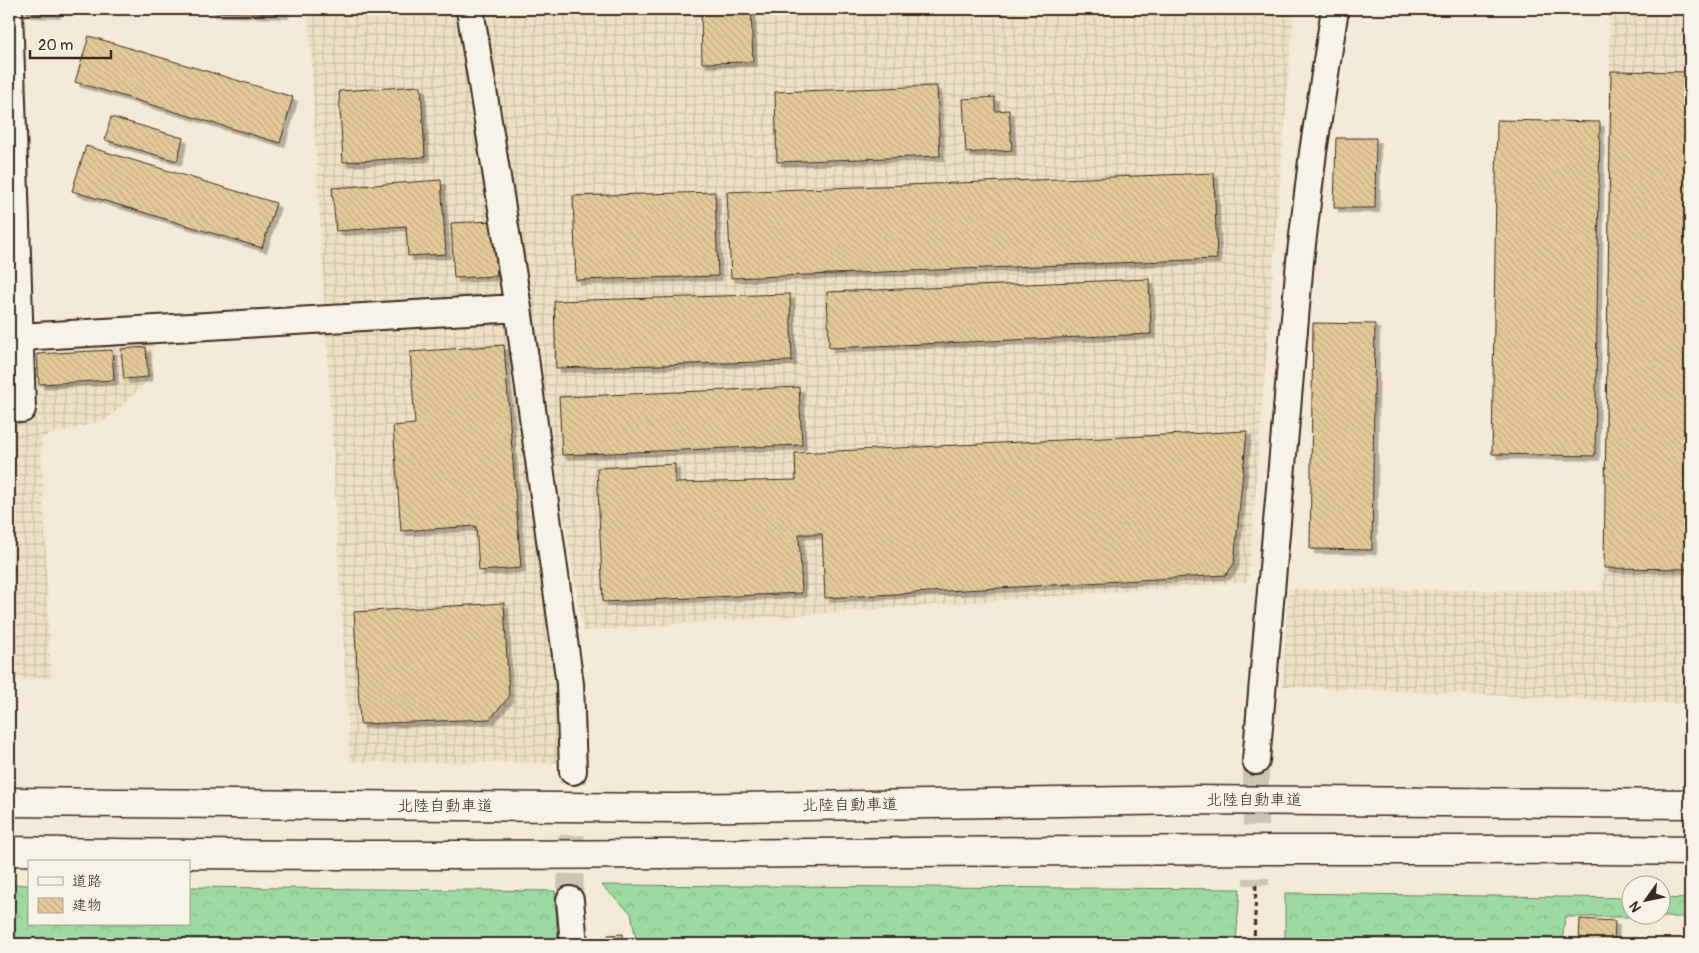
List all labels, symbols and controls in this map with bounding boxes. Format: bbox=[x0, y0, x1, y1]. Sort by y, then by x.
scale bar bbox=[30, 28, 111, 60]
text: 20 m bbox=[38, 36, 73, 55]
street label: 北陸自動車道 bbox=[1206, 790, 1302, 810]
street label: 北陸自動車道 bbox=[802, 794, 898, 816]
street label: 北陸自動車道 bbox=[397, 796, 493, 816]
legend bbox=[28, 860, 190, 926]
text: 道路 bbox=[72, 872, 102, 891]
north arrow bbox=[1622, 876, 1672, 926]
text: 建物 bbox=[72, 896, 102, 915]
text: N bbox=[1626, 898, 1645, 915]

